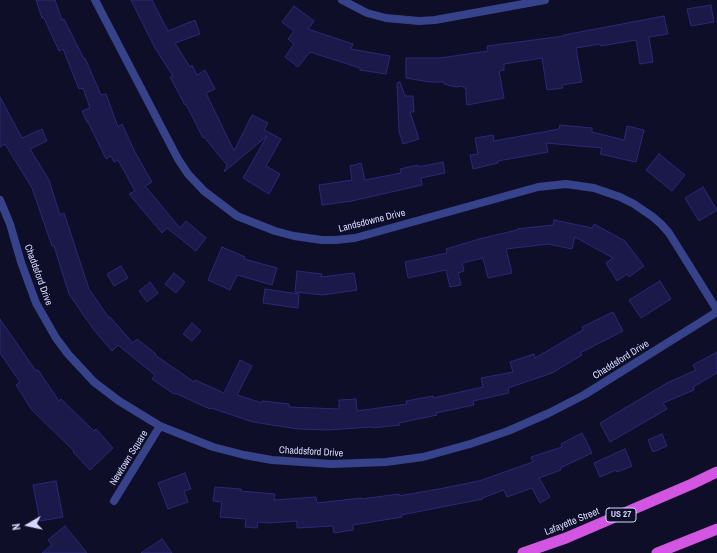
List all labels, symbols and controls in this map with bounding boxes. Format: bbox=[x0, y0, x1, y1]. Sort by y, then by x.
street label: Landsdowne Drive bbox=[337, 207, 407, 235]
street label: Chaddsford Drive bbox=[21, 243, 55, 307]
street label: Chaddsford Drive bbox=[591, 338, 651, 382]
street label: Newtown Square bbox=[107, 428, 151, 488]
street label: Chaddsford Drive bbox=[279, 444, 343, 460]
north arrow bbox=[8, 505, 48, 545]
street label: Lafayette Street bbox=[543, 506, 601, 538]
road number: US 27 bbox=[606, 508, 636, 522]
text: N bbox=[9, 523, 24, 531]

